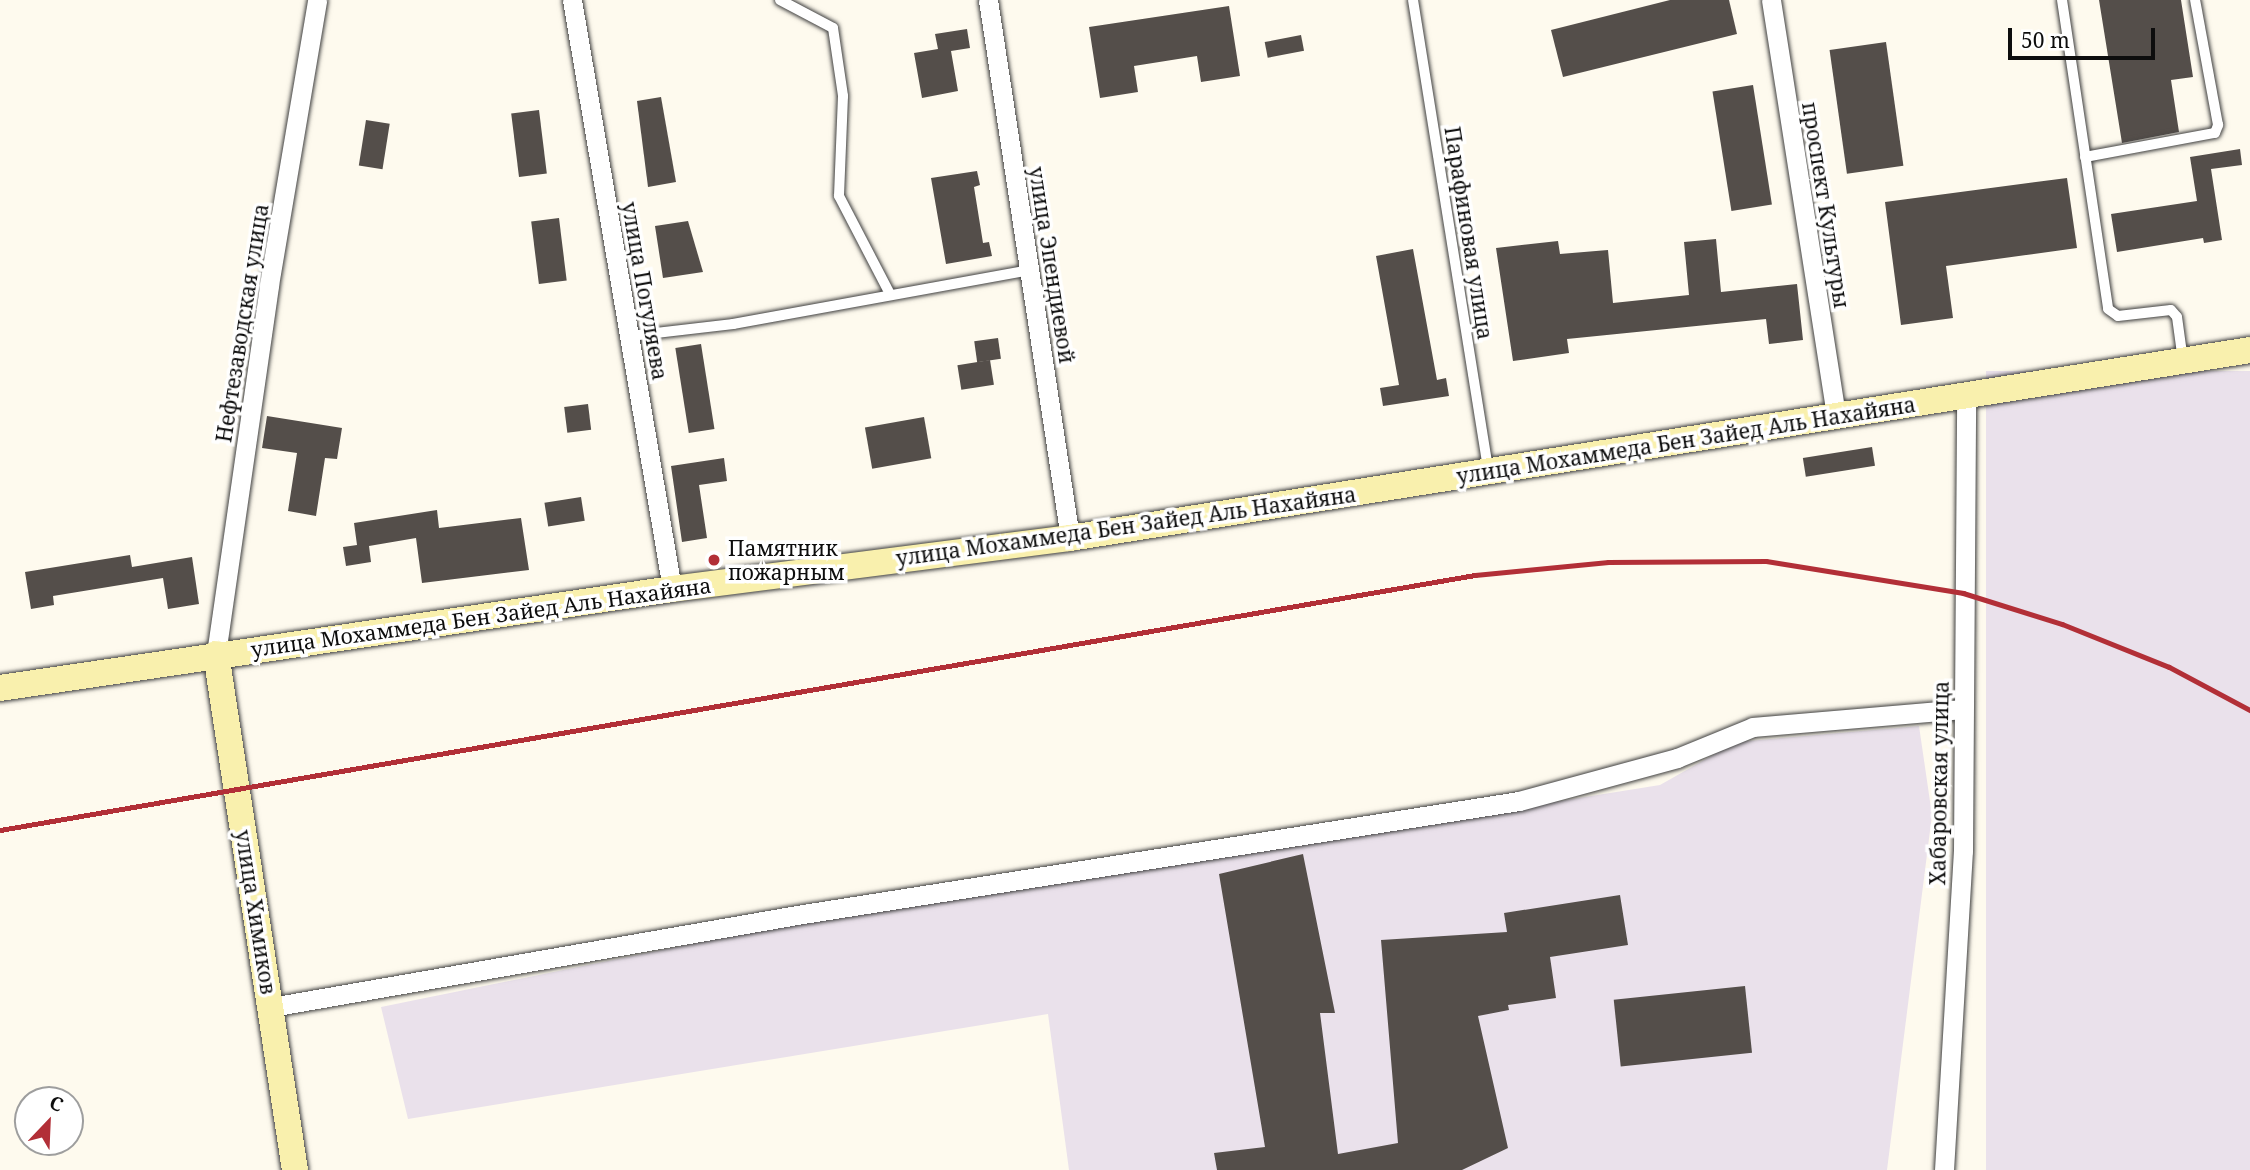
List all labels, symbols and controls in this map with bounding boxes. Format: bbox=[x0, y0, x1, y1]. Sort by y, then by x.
scale bar bbox=[2012, 14, 2159, 58]
text: 50 m bbox=[2021, 26, 2070, 54]
street label: проспект Культуры bbox=[1797, 100, 1855, 310]
street label: Парафиновая улица bbox=[1440, 125, 1498, 341]
street label: улица Эпендиевой bbox=[1024, 165, 1080, 365]
street label: улица Погуляева bbox=[617, 200, 673, 382]
street label: Нефтезаводская улица bbox=[211, 202, 273, 444]
street label: улица Мохаммеда Бен Зайед Аль Нахайяна bbox=[1455, 391, 1917, 489]
street label: улица Мохаммеда Бен Зайед Аль Нахайяна bbox=[894, 481, 1358, 571]
place label: Памятник пожарным bbox=[728, 535, 845, 585]
marker: Памятник пожарным bbox=[706, 552, 722, 568]
street label: улица Мохаммеда Бен Зайед Аль Нахайяна bbox=[249, 572, 713, 662]
street label: Хабаровская улица bbox=[1925, 681, 1953, 885]
street label: улица Химиков bbox=[231, 828, 281, 996]
north arrow bbox=[14, 1086, 84, 1156]
text: С bbox=[46, 1089, 67, 1118]

